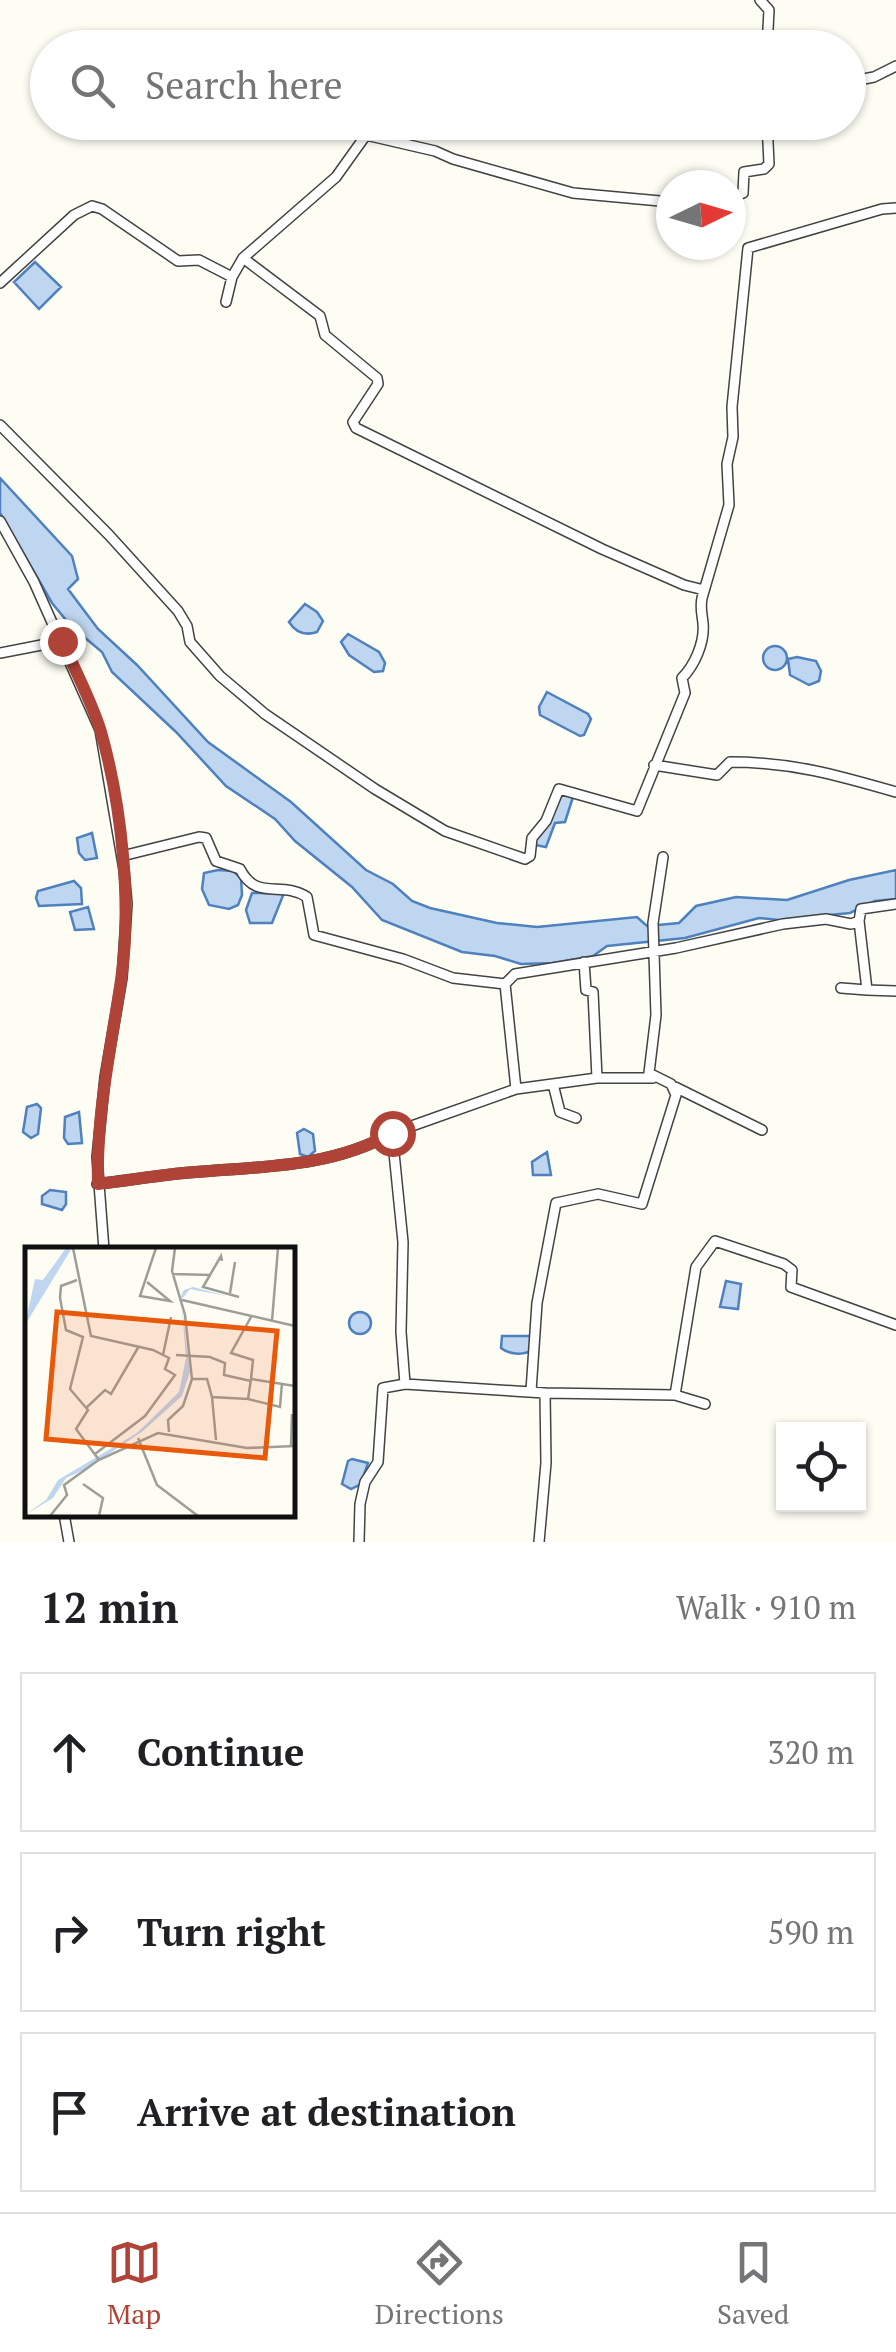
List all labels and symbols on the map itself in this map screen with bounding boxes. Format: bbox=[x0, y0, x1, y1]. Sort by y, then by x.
north arrow bbox=[656, 170, 746, 260]
route end bbox=[40, 619, 86, 665]
route start bbox=[370, 1111, 416, 1157]
inset map bbox=[25, 1247, 295, 1517]

